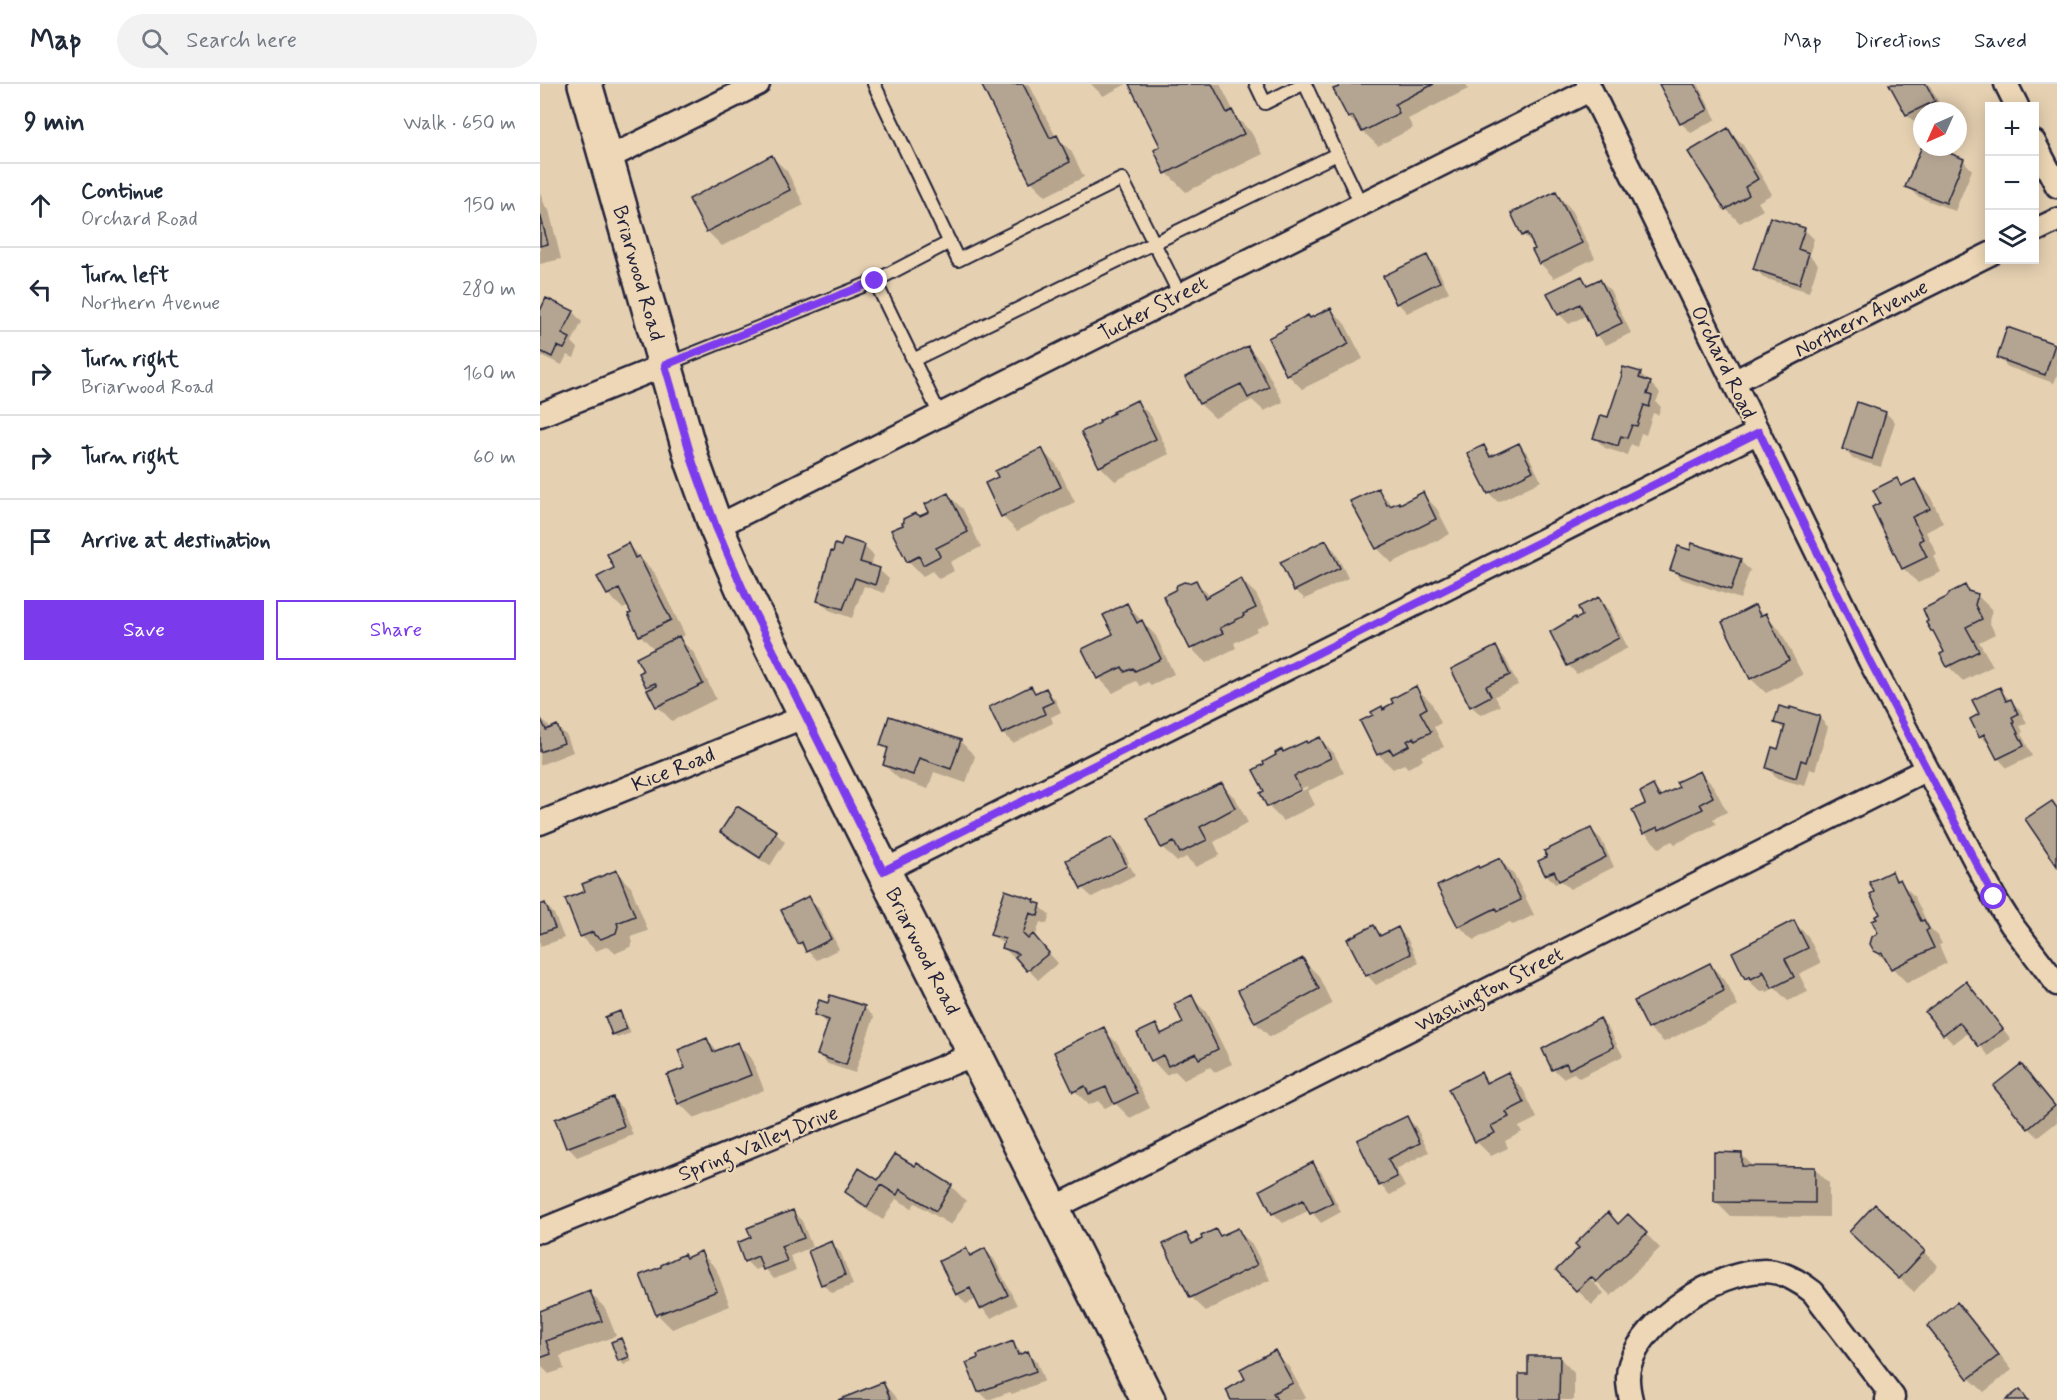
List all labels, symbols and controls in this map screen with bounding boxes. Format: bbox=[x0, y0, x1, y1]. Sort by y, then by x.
search box bbox=[117, 14, 537, 68]
text: Map bbox=[30, 23, 81, 60]
icon: search bbox=[138, 25, 171, 58]
text: Search here bbox=[186, 27, 297, 55]
text: Map bbox=[1783, 27, 1822, 55]
text: Directions bbox=[1855, 27, 1941, 55]
text: Saved bbox=[1974, 27, 2027, 55]
north arrow bbox=[1913, 102, 1967, 156]
map controls bbox=[1985, 102, 2039, 264]
button: + bbox=[1985, 102, 2039, 156]
text: 9 min bbox=[24, 106, 85, 140]
text: Walk · 650 m bbox=[403, 110, 516, 137]
button: − bbox=[1985, 156, 2039, 210]
text: Continue bbox=[81, 178, 163, 206]
icon: ahead bbox=[24, 189, 57, 222]
text: 150 m bbox=[463, 192, 516, 219]
street label: Briarwood Road bbox=[605, 202, 671, 344]
text: Orchard Road bbox=[81, 206, 198, 233]
button: layers bbox=[1985, 210, 2039, 264]
text: Turn left bbox=[81, 262, 169, 290]
route end bbox=[861, 267, 887, 293]
street label: Tucker Street bbox=[1094, 269, 1213, 348]
icon: left bbox=[24, 273, 57, 306]
street label: Northern Avenue bbox=[1790, 273, 1933, 365]
text: 280 m bbox=[462, 276, 516, 303]
text: Northern Avenue bbox=[81, 290, 220, 317]
street label: Orchard Road bbox=[1684, 301, 1763, 424]
text: Turn right bbox=[81, 346, 179, 374]
icon: right bbox=[24, 357, 57, 390]
text: 160 m bbox=[463, 360, 516, 387]
text: Briarwood Road bbox=[81, 374, 214, 401]
icon: right bbox=[24, 441, 57, 474]
text: Turn right bbox=[81, 443, 179, 471]
text: 60 m bbox=[473, 444, 516, 471]
icon: arrive bbox=[24, 525, 57, 558]
text: Arrive at destination bbox=[81, 527, 271, 555]
button: Save bbox=[24, 600, 264, 660]
button: Share bbox=[276, 600, 516, 660]
street label: Kice Road bbox=[628, 741, 719, 799]
street label: Briarwood Road bbox=[878, 883, 966, 1020]
route start bbox=[1980, 883, 2006, 909]
street label: Washington Street bbox=[1410, 940, 1570, 1041]
street label: Spring Valley Drive bbox=[674, 1099, 843, 1191]

